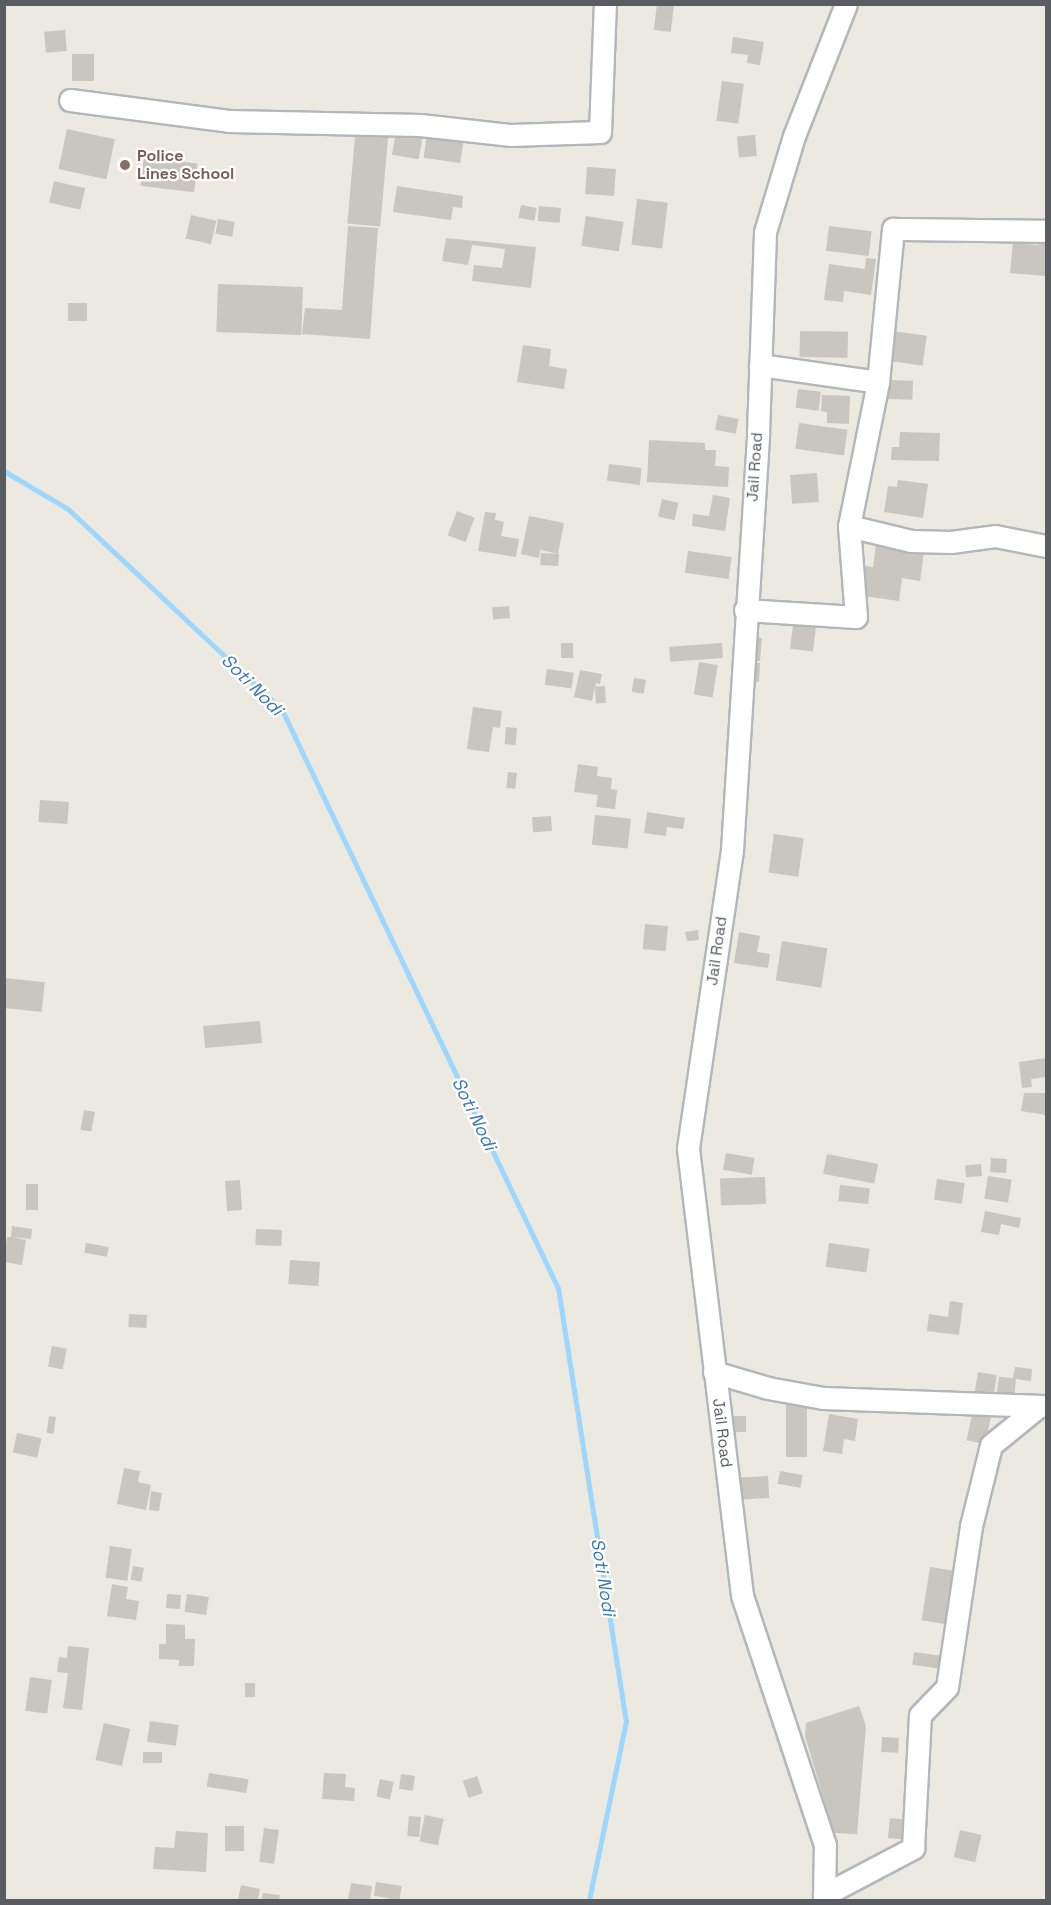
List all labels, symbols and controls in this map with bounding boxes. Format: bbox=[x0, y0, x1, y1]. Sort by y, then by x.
place label: Police Lines School bbox=[137, 146, 234, 184]
marker: Police Lines School bbox=[118, 158, 132, 172]
street label: Jail Road bbox=[743, 432, 767, 502]
water label: Soti Nodi bbox=[217, 650, 287, 720]
street label: Jail Road bbox=[703, 915, 731, 987]
water label: Soti Nodi bbox=[447, 1074, 501, 1154]
street label: Jail Road bbox=[708, 1397, 736, 1469]
water label: Soti Nodi bbox=[586, 1537, 620, 1617]

